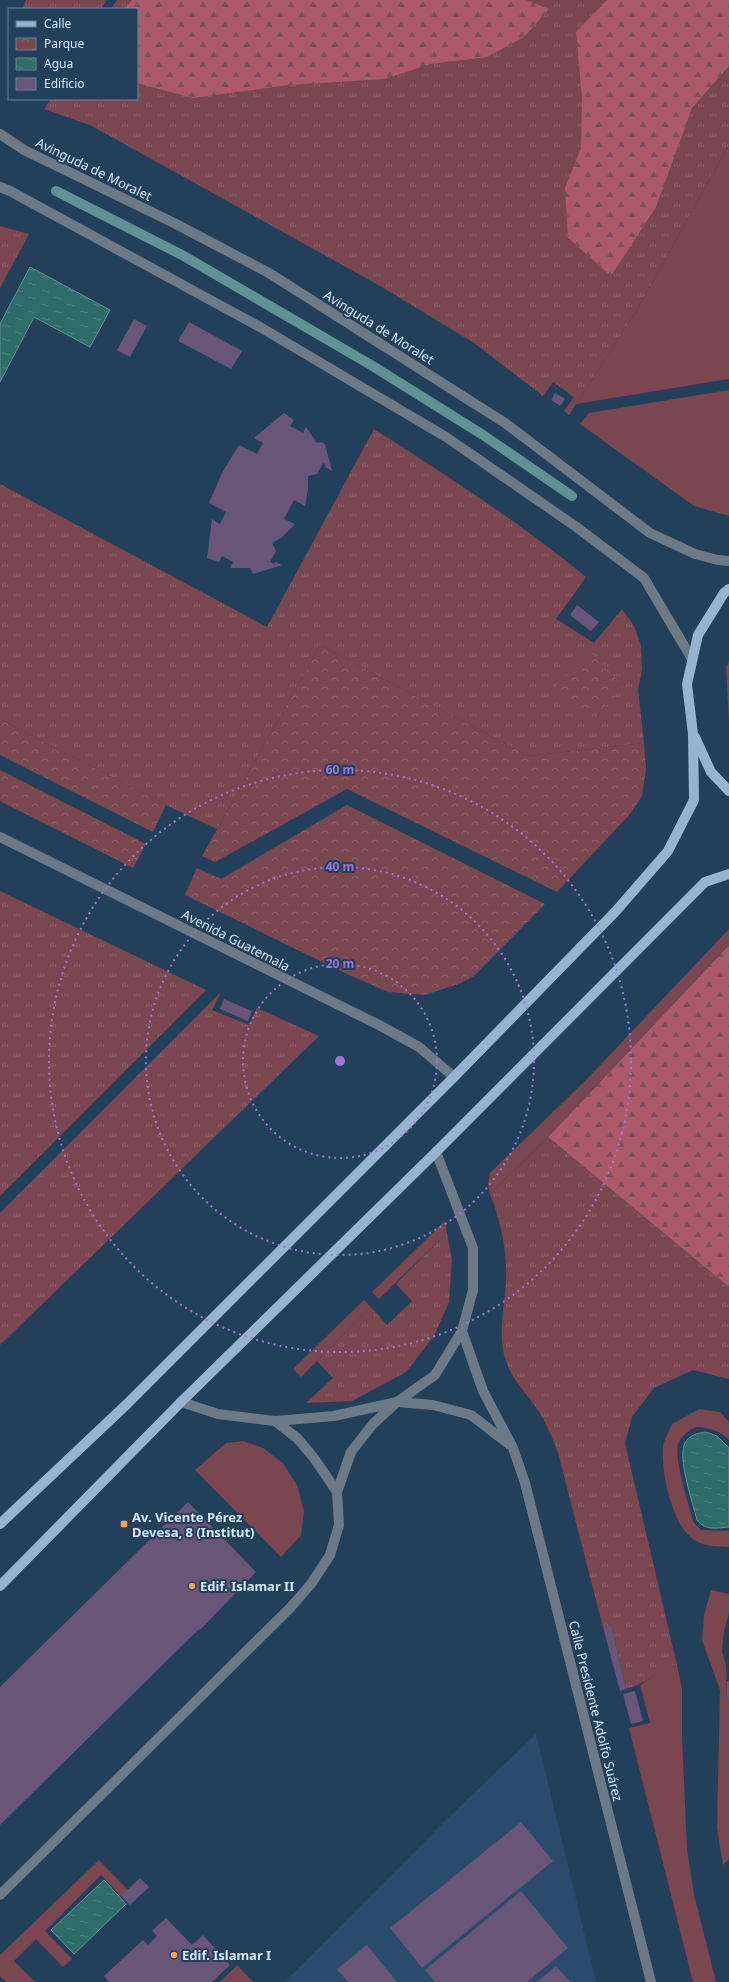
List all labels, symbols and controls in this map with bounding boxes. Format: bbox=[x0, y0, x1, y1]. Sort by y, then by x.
legend bbox=[8, 8, 138, 100]
text: Calle bbox=[44, 15, 72, 32]
text: Parque bbox=[44, 35, 85, 52]
text: Agua bbox=[44, 55, 73, 72]
text: Edificio bbox=[44, 75, 85, 92]
street label: Avinguda de Moralet bbox=[33, 133, 155, 205]
street label: Avinguda de Moralet bbox=[320, 286, 438, 368]
text: 60 m bbox=[326, 761, 354, 778]
text: 40 m bbox=[326, 858, 354, 875]
street label: Avenida Guatemala bbox=[179, 905, 293, 975]
text: 20 m bbox=[326, 955, 354, 972]
centre of rings bbox=[333, 1054, 347, 1068]
place label: Av. Vicente Pérez Devesa, 8 (Institut) bbox=[132, 1508, 255, 1541]
marker: Av. Vicente Pérez Devesa, 8 (Institut) bbox=[119, 1519, 129, 1529]
place label: Edif. Islamar II bbox=[200, 1577, 294, 1595]
marker: Edif. Islamar II bbox=[187, 1581, 197, 1591]
street label: Calle Presidente Adolfo Suárez bbox=[565, 1619, 627, 1803]
place label: Edif. Islamar I bbox=[182, 1946, 271, 1964]
marker: Edif. Islamar I bbox=[169, 1950, 179, 1960]

